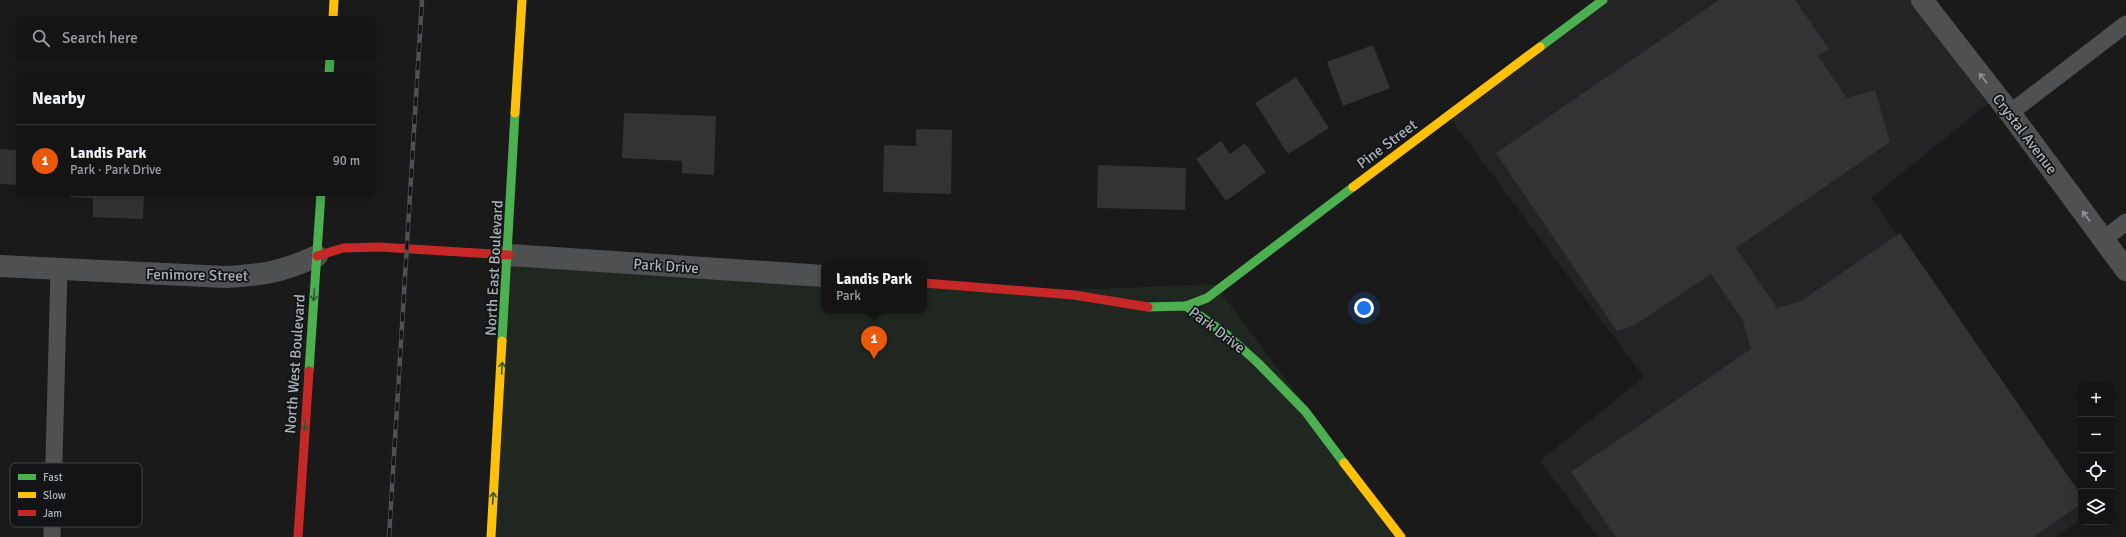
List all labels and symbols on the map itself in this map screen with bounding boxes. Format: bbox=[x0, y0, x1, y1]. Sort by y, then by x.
one-way arrow bbox=[1979, 73, 1987, 84]
street label: Crystal Avenue bbox=[1989, 90, 2061, 178]
street label: Pine Street bbox=[1353, 116, 1421, 172]
street label: North East Boulevard bbox=[481, 200, 507, 336]
one-way arrow bbox=[2082, 210, 2090, 221]
street label: Park Drive bbox=[633, 255, 699, 277]
street label: Fenimore Street bbox=[146, 265, 248, 285]
one-way arrow bbox=[310, 288, 318, 301]
street label: North West Boulevard bbox=[281, 294, 309, 434]
your location bbox=[1354, 298, 1374, 318]
street label: Park Drive bbox=[1185, 303, 1249, 357]
pin: 1 bbox=[861, 326, 887, 359]
one-way arrow bbox=[498, 362, 505, 375]
one-way arrow bbox=[302, 418, 309, 431]
legend bbox=[10, 463, 142, 527]
text: Fast bbox=[43, 471, 63, 484]
text: Slow bbox=[43, 489, 66, 502]
one-way arrow bbox=[490, 492, 497, 505]
text: Jam bbox=[43, 507, 62, 520]

